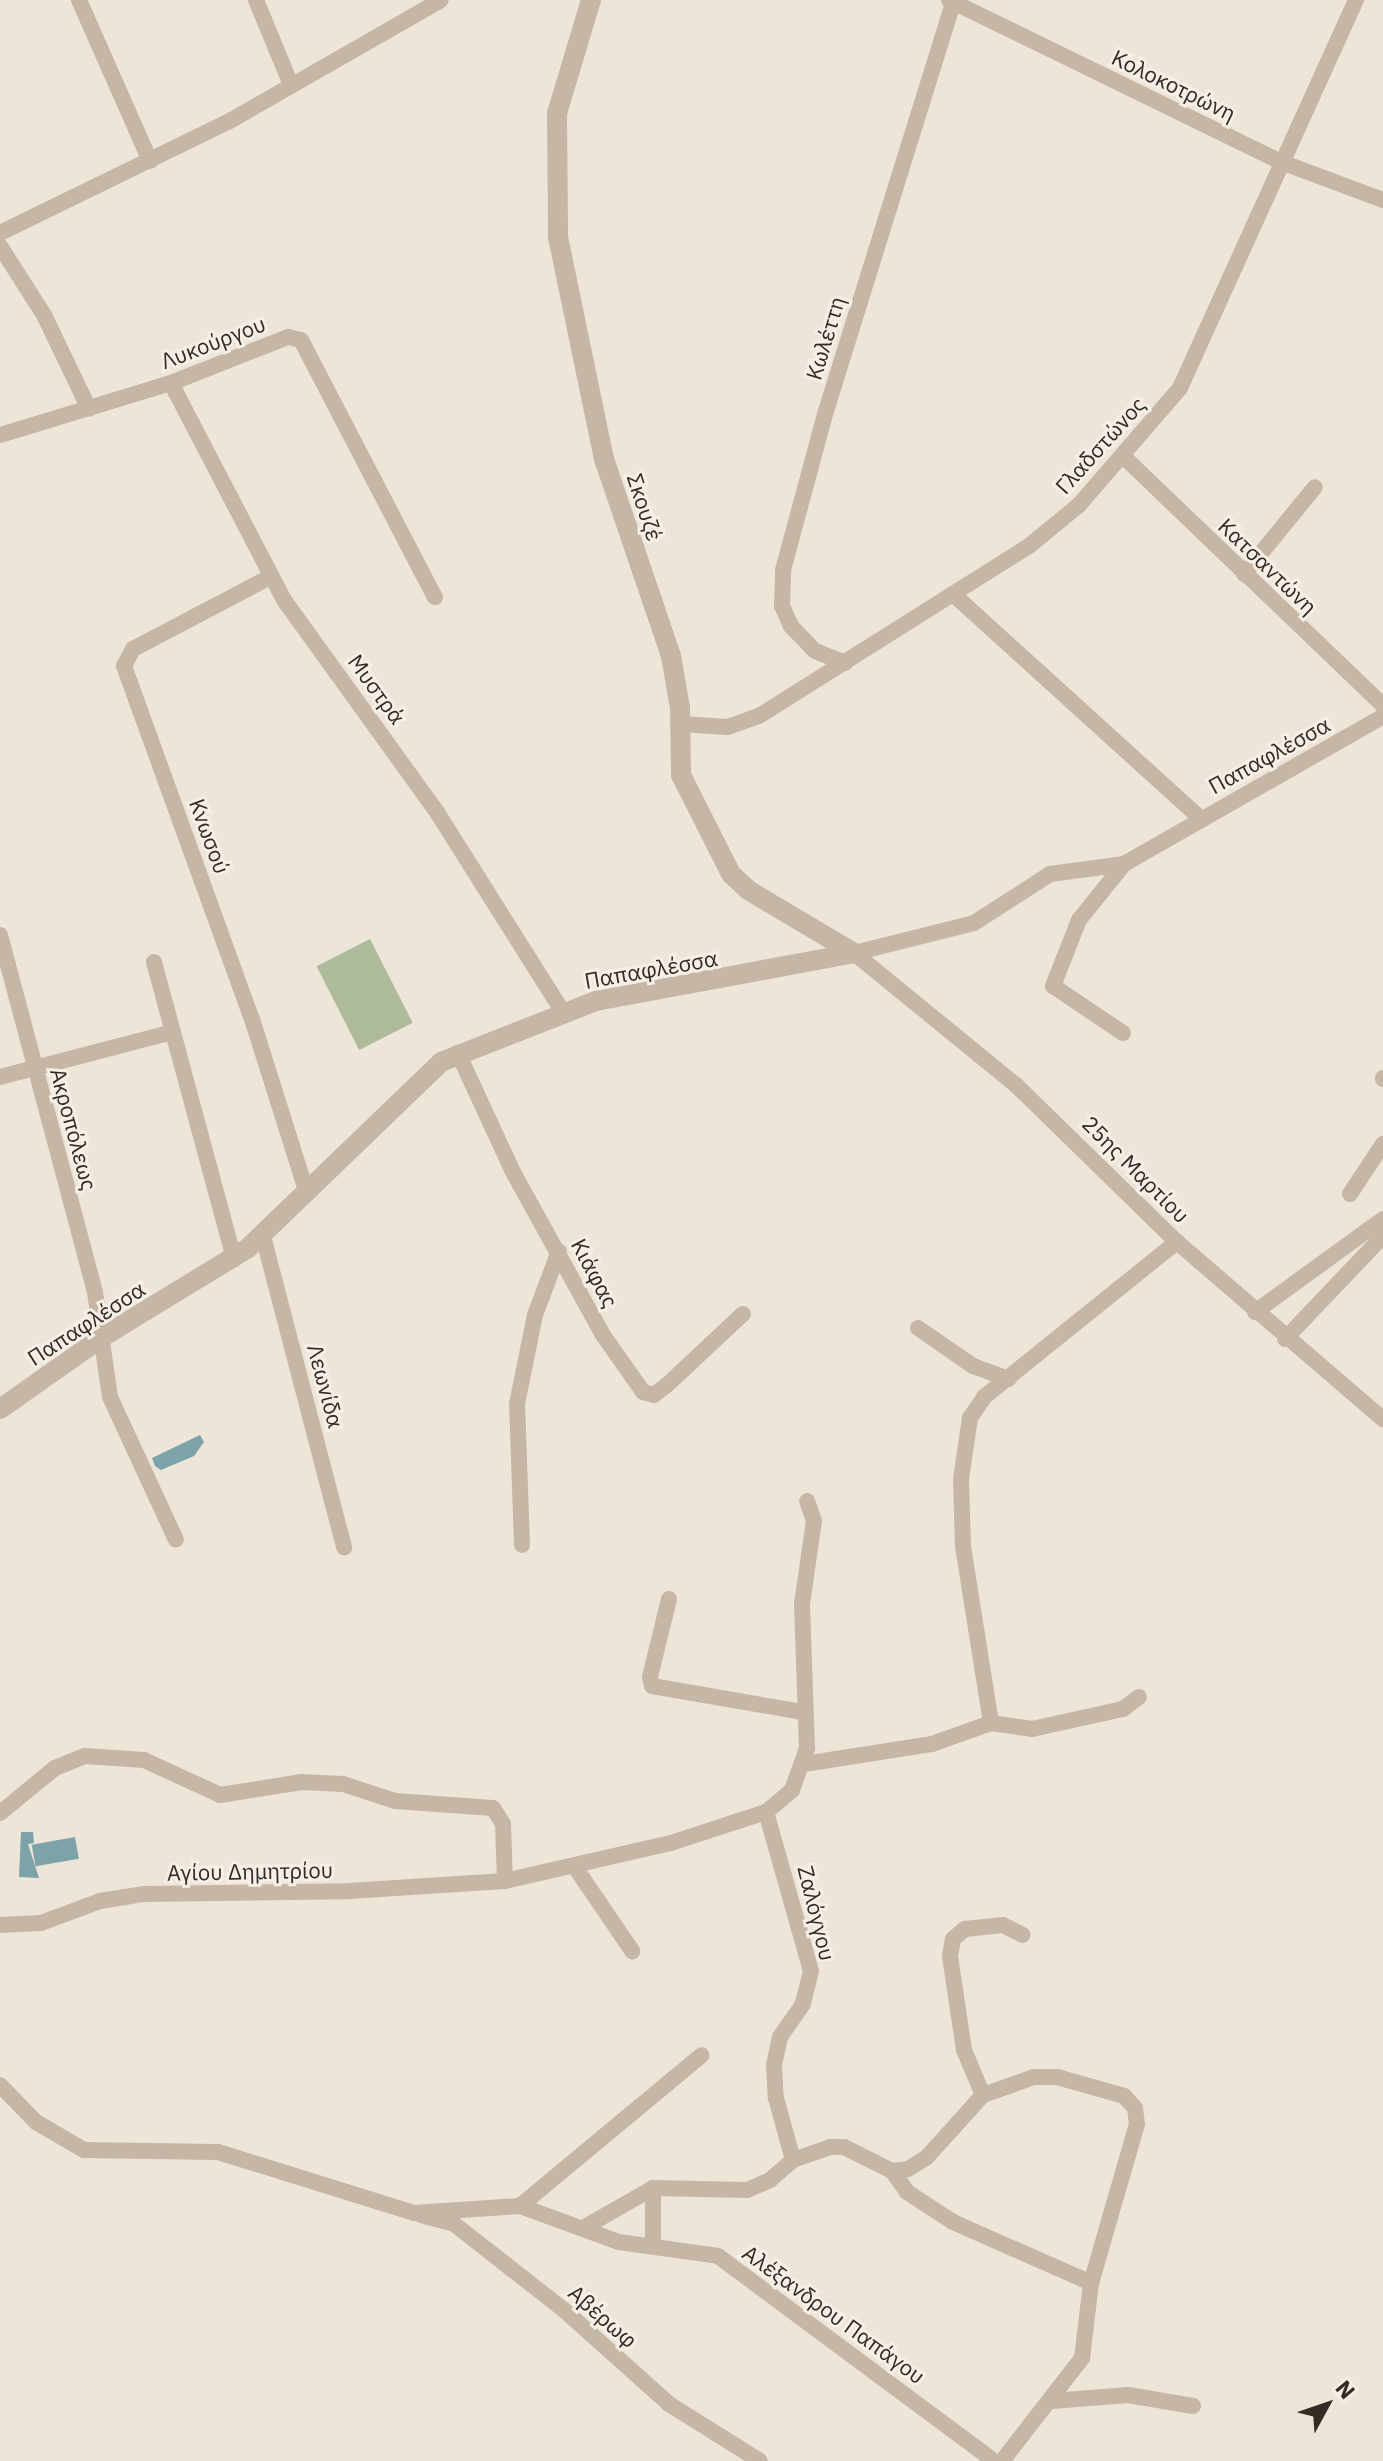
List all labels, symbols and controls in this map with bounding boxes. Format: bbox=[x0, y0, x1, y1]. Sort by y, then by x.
street label: Κολοκοτρώνη bbox=[1108, 44, 1240, 126]
street label: Κωλέττη bbox=[800, 293, 850, 383]
street label: Λυκούργου bbox=[157, 310, 269, 374]
street label: Γλαδστώνος bbox=[1050, 391, 1150, 499]
street label: Σκουζέ bbox=[622, 470, 668, 544]
street label: Κατσαντώνη bbox=[1213, 512, 1323, 620]
street label: Μυστρά bbox=[343, 649, 411, 729]
street label: Παπαφλέσσα bbox=[1204, 711, 1334, 799]
street label: Κνωσού bbox=[184, 795, 236, 877]
street label: Παπαφλέσσα bbox=[582, 944, 720, 994]
street label: Ακροπόλεως bbox=[45, 1065, 103, 1193]
street label: 25ης Μαρτίου bbox=[1077, 1110, 1195, 1228]
street label: Κιάφας bbox=[566, 1234, 624, 1312]
street label: Παπαφλέσσα bbox=[22, 1275, 150, 1371]
street label: Λεωνίδα bbox=[302, 1341, 350, 1431]
street label: Αγίου Δημητρίου bbox=[167, 1856, 333, 1886]
street label: Ζαλόγγου bbox=[792, 1863, 842, 1963]
street label: Αλέξανδρου Παπάγου bbox=[738, 2239, 930, 2389]
street label: Αβέρωφ bbox=[563, 2279, 643, 2353]
north arrow bbox=[1287, 2365, 1367, 2445]
text: N bbox=[1330, 2374, 1362, 2405]

